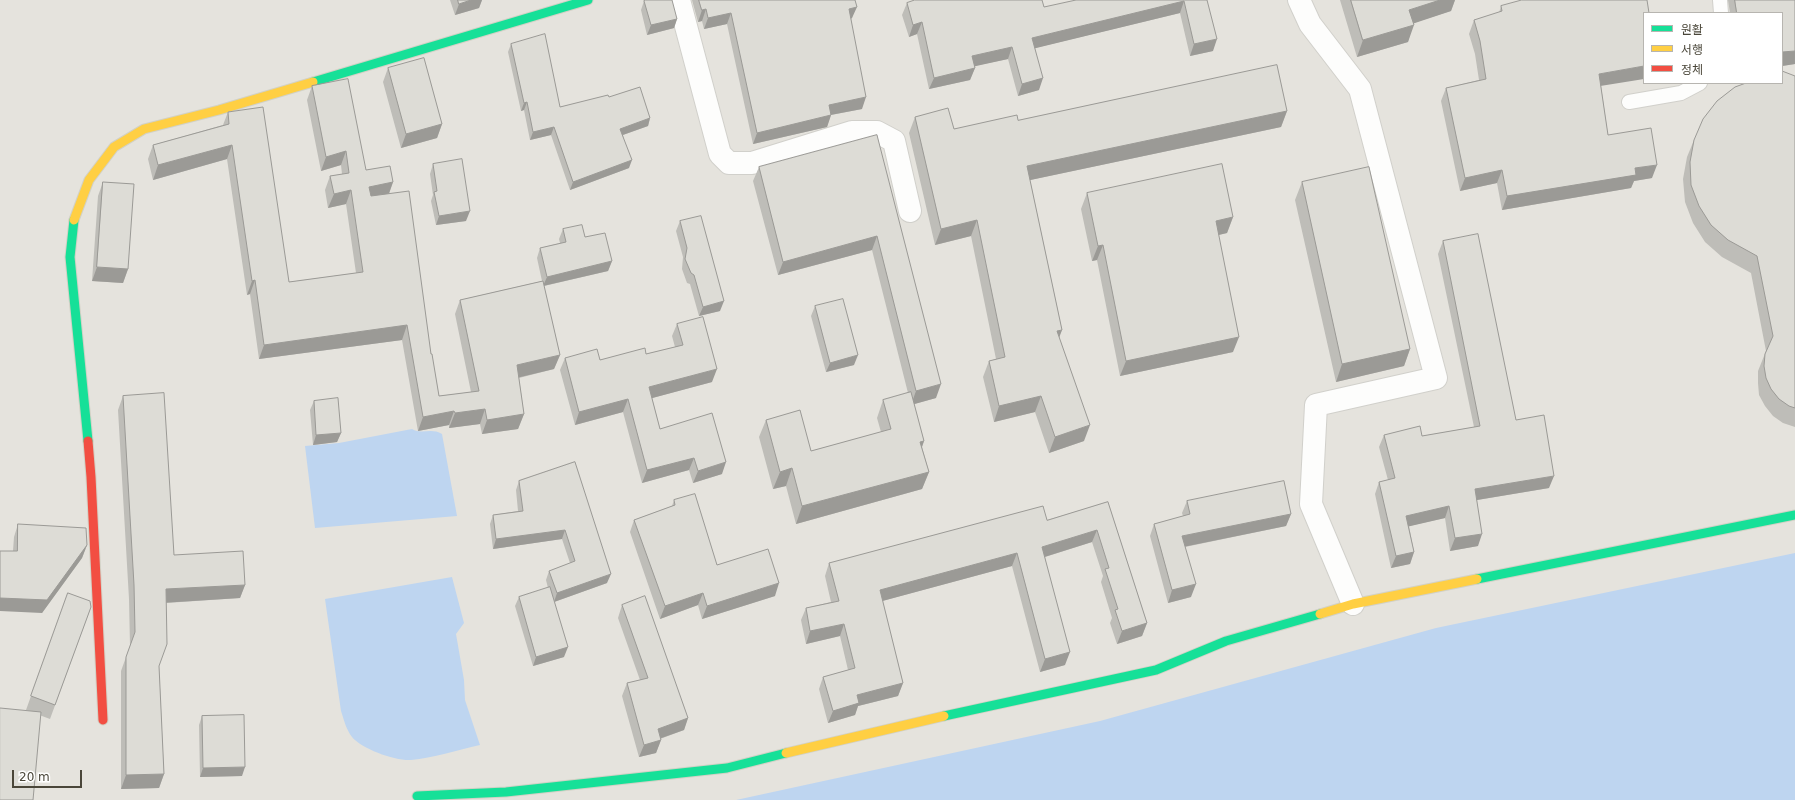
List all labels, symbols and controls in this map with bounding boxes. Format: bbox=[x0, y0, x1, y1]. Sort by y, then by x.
legend bbox=[1643, 12, 1783, 84]
text: 원활 bbox=[1681, 23, 1703, 37]
text: 서행 bbox=[1681, 43, 1703, 57]
text: 정체 bbox=[1681, 63, 1703, 77]
scale bar bbox=[14, 762, 84, 788]
text: 20 m bbox=[19, 770, 50, 784]

